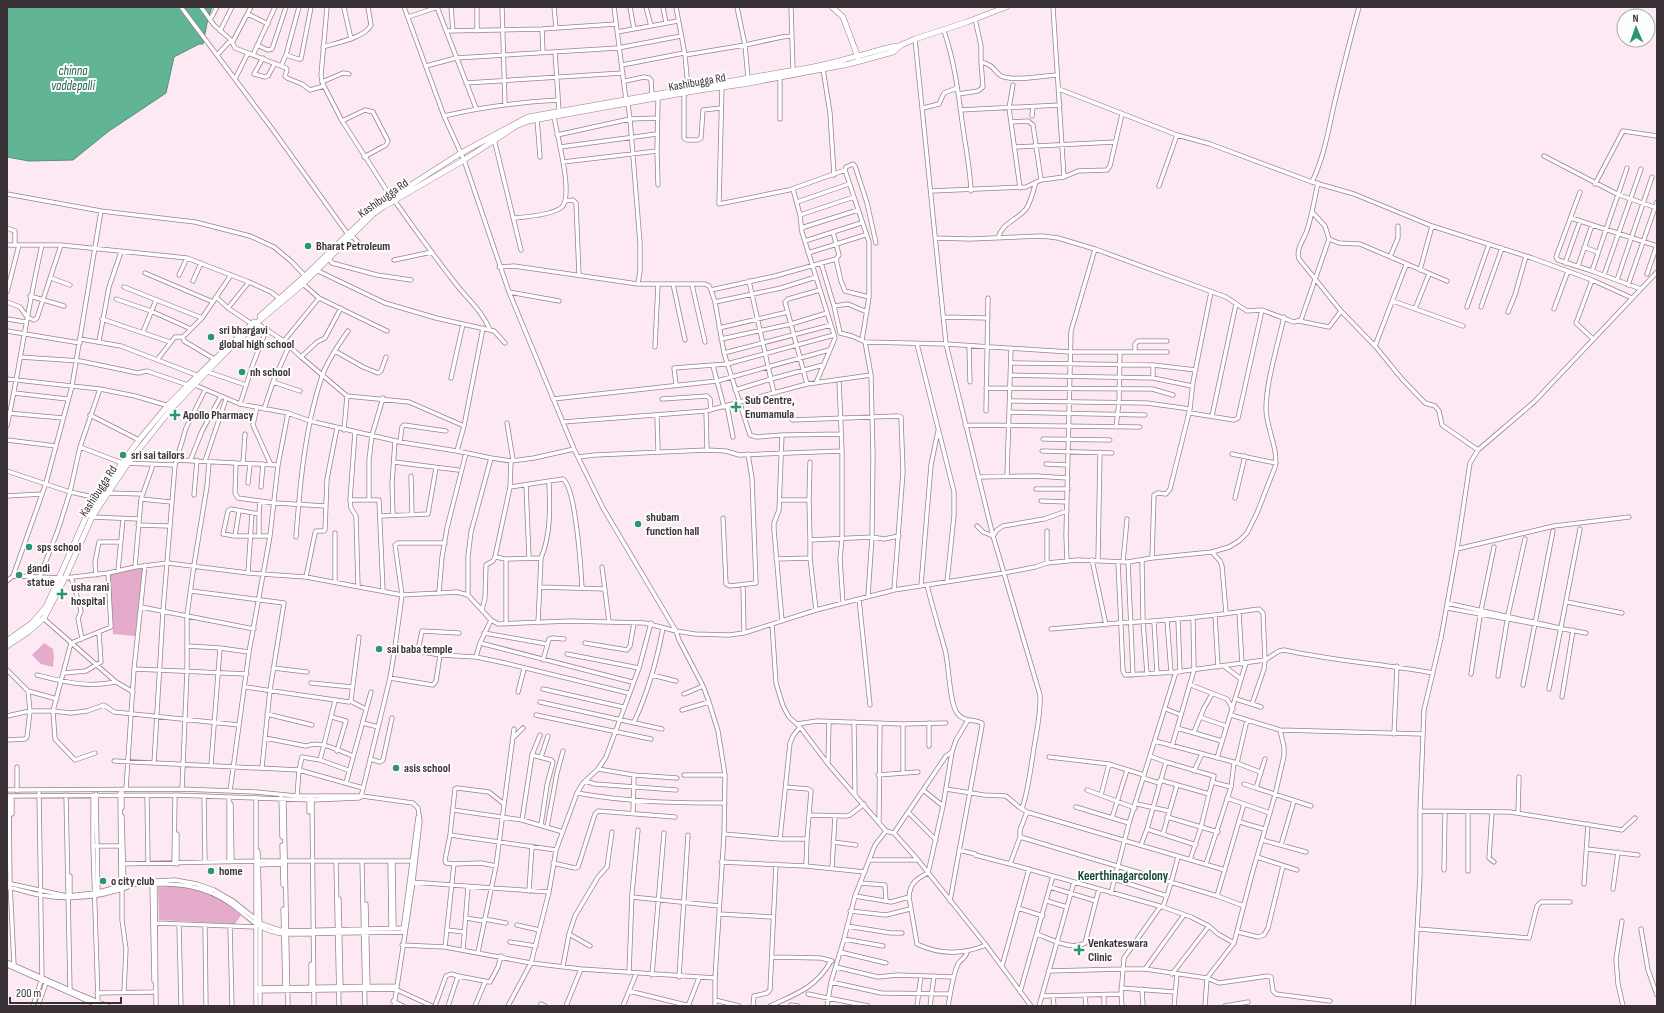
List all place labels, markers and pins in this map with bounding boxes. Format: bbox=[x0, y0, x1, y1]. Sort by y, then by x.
place label: Bharat Petroleum bbox=[316, 239, 390, 254]
marker: Bharat Petroleum bbox=[303, 241, 313, 251]
place label: sri bhargavi global high school bbox=[219, 323, 294, 352]
marker: sri bhargavi global high school bbox=[206, 332, 216, 342]
place label: nh school bbox=[250, 365, 290, 380]
marker: nh school bbox=[237, 367, 247, 377]
place label: Sub Centre, Enumamula bbox=[745, 393, 795, 422]
marker: Sub Centre, Enumamula bbox=[730, 401, 742, 413]
place label: Apollo Pharmacy bbox=[182, 408, 254, 423]
marker: Apollo Pharmacy bbox=[170, 410, 180, 420]
place label: sri sai tailors bbox=[131, 448, 185, 463]
marker: sri sai tailors bbox=[118, 450, 128, 460]
place label: shubam function hall bbox=[646, 510, 699, 539]
marker: shubam function hall bbox=[633, 519, 643, 529]
place label: sps school bbox=[37, 540, 81, 555]
marker: sps school bbox=[24, 542, 34, 552]
place label: gandi statue bbox=[27, 561, 55, 590]
marker: gandi statue bbox=[14, 570, 24, 580]
place label: usha rani hospital bbox=[71, 580, 109, 609]
marker: usha rani hospital bbox=[56, 588, 68, 600]
place label: sai baba temple bbox=[387, 642, 453, 657]
marker: sai baba temple bbox=[374, 644, 384, 654]
place label: asis school bbox=[404, 761, 450, 776]
marker: asis school bbox=[391, 763, 401, 773]
place label: home bbox=[219, 864, 243, 879]
marker: home bbox=[206, 866, 216, 876]
place label: o city club bbox=[111, 874, 154, 889]
marker: o city club bbox=[98, 876, 108, 886]
place label: Venkateswara Clinic bbox=[1088, 936, 1148, 965]
marker: Venkateswara Clinic bbox=[1073, 944, 1085, 956]

